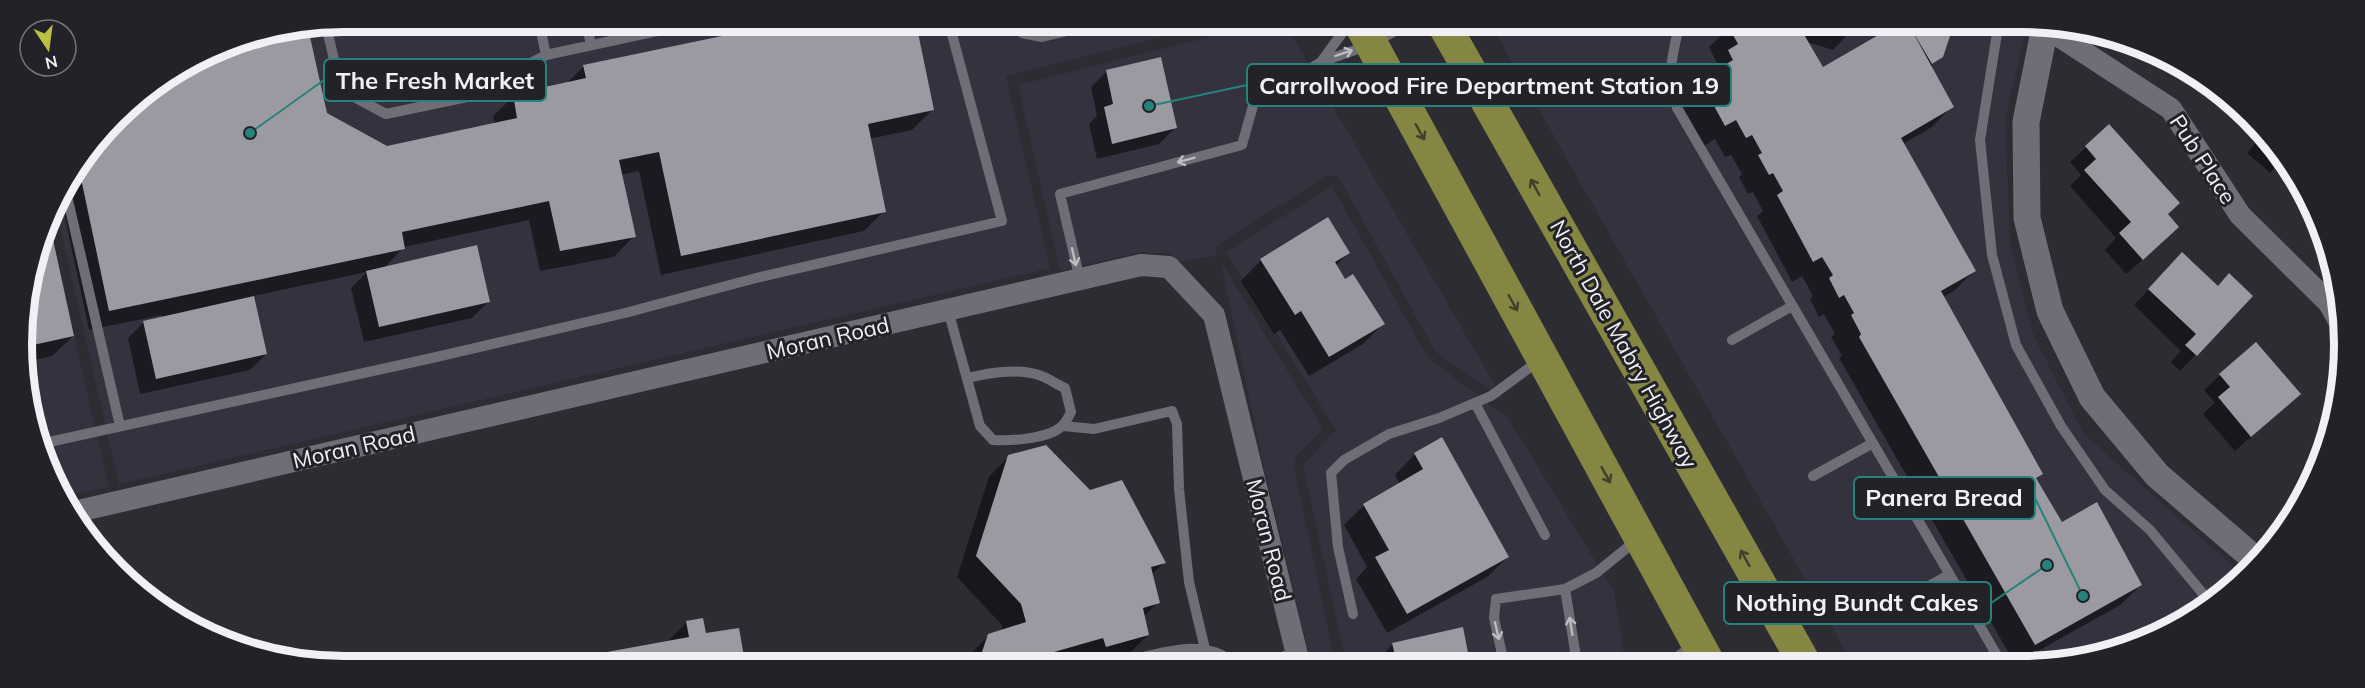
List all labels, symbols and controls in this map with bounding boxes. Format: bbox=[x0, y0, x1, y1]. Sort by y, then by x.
north arrow bbox=[18, 18, 78, 78]
one-way arrow bbox=[1334, 47, 1353, 58]
text: N bbox=[43, 52, 60, 74]
callout: The Fresh Market bbox=[324, 59, 546, 101]
callout: Carrollwood Fire Department Station 19 bbox=[1247, 64, 1731, 106]
text: The Fresh Market bbox=[336, 65, 534, 95]
text: Carrollwood Fire Department Station 19 bbox=[1259, 70, 1719, 100]
street label: Pub Place bbox=[2164, 109, 2242, 209]
one-way arrow bbox=[1414, 123, 1426, 140]
one-way arrow bbox=[1176, 155, 1195, 166]
one-way arrow bbox=[1529, 179, 1541, 196]
street label: North Dale Mabry Highway bbox=[1544, 215, 1704, 473]
one-way arrow bbox=[1069, 247, 1081, 266]
one-way arrow bbox=[1508, 294, 1519, 312]
street label: Moran Road bbox=[764, 310, 892, 366]
street label: Moran Road bbox=[290, 419, 418, 475]
one-way arrow bbox=[1601, 465, 1612, 483]
street label: Moran Road bbox=[1240, 476, 1298, 604]
callout: Panera Bread bbox=[1854, 477, 2035, 519]
text: Panera Bread bbox=[1865, 482, 2023, 512]
one-way arrow bbox=[1739, 550, 1751, 567]
callout: Nothing Bundt Cakes bbox=[1724, 582, 1991, 624]
text: Nothing Bundt Cakes bbox=[1736, 587, 1978, 617]
one-way arrow bbox=[1565, 617, 1576, 636]
one-way arrow bbox=[1492, 621, 1503, 640]

